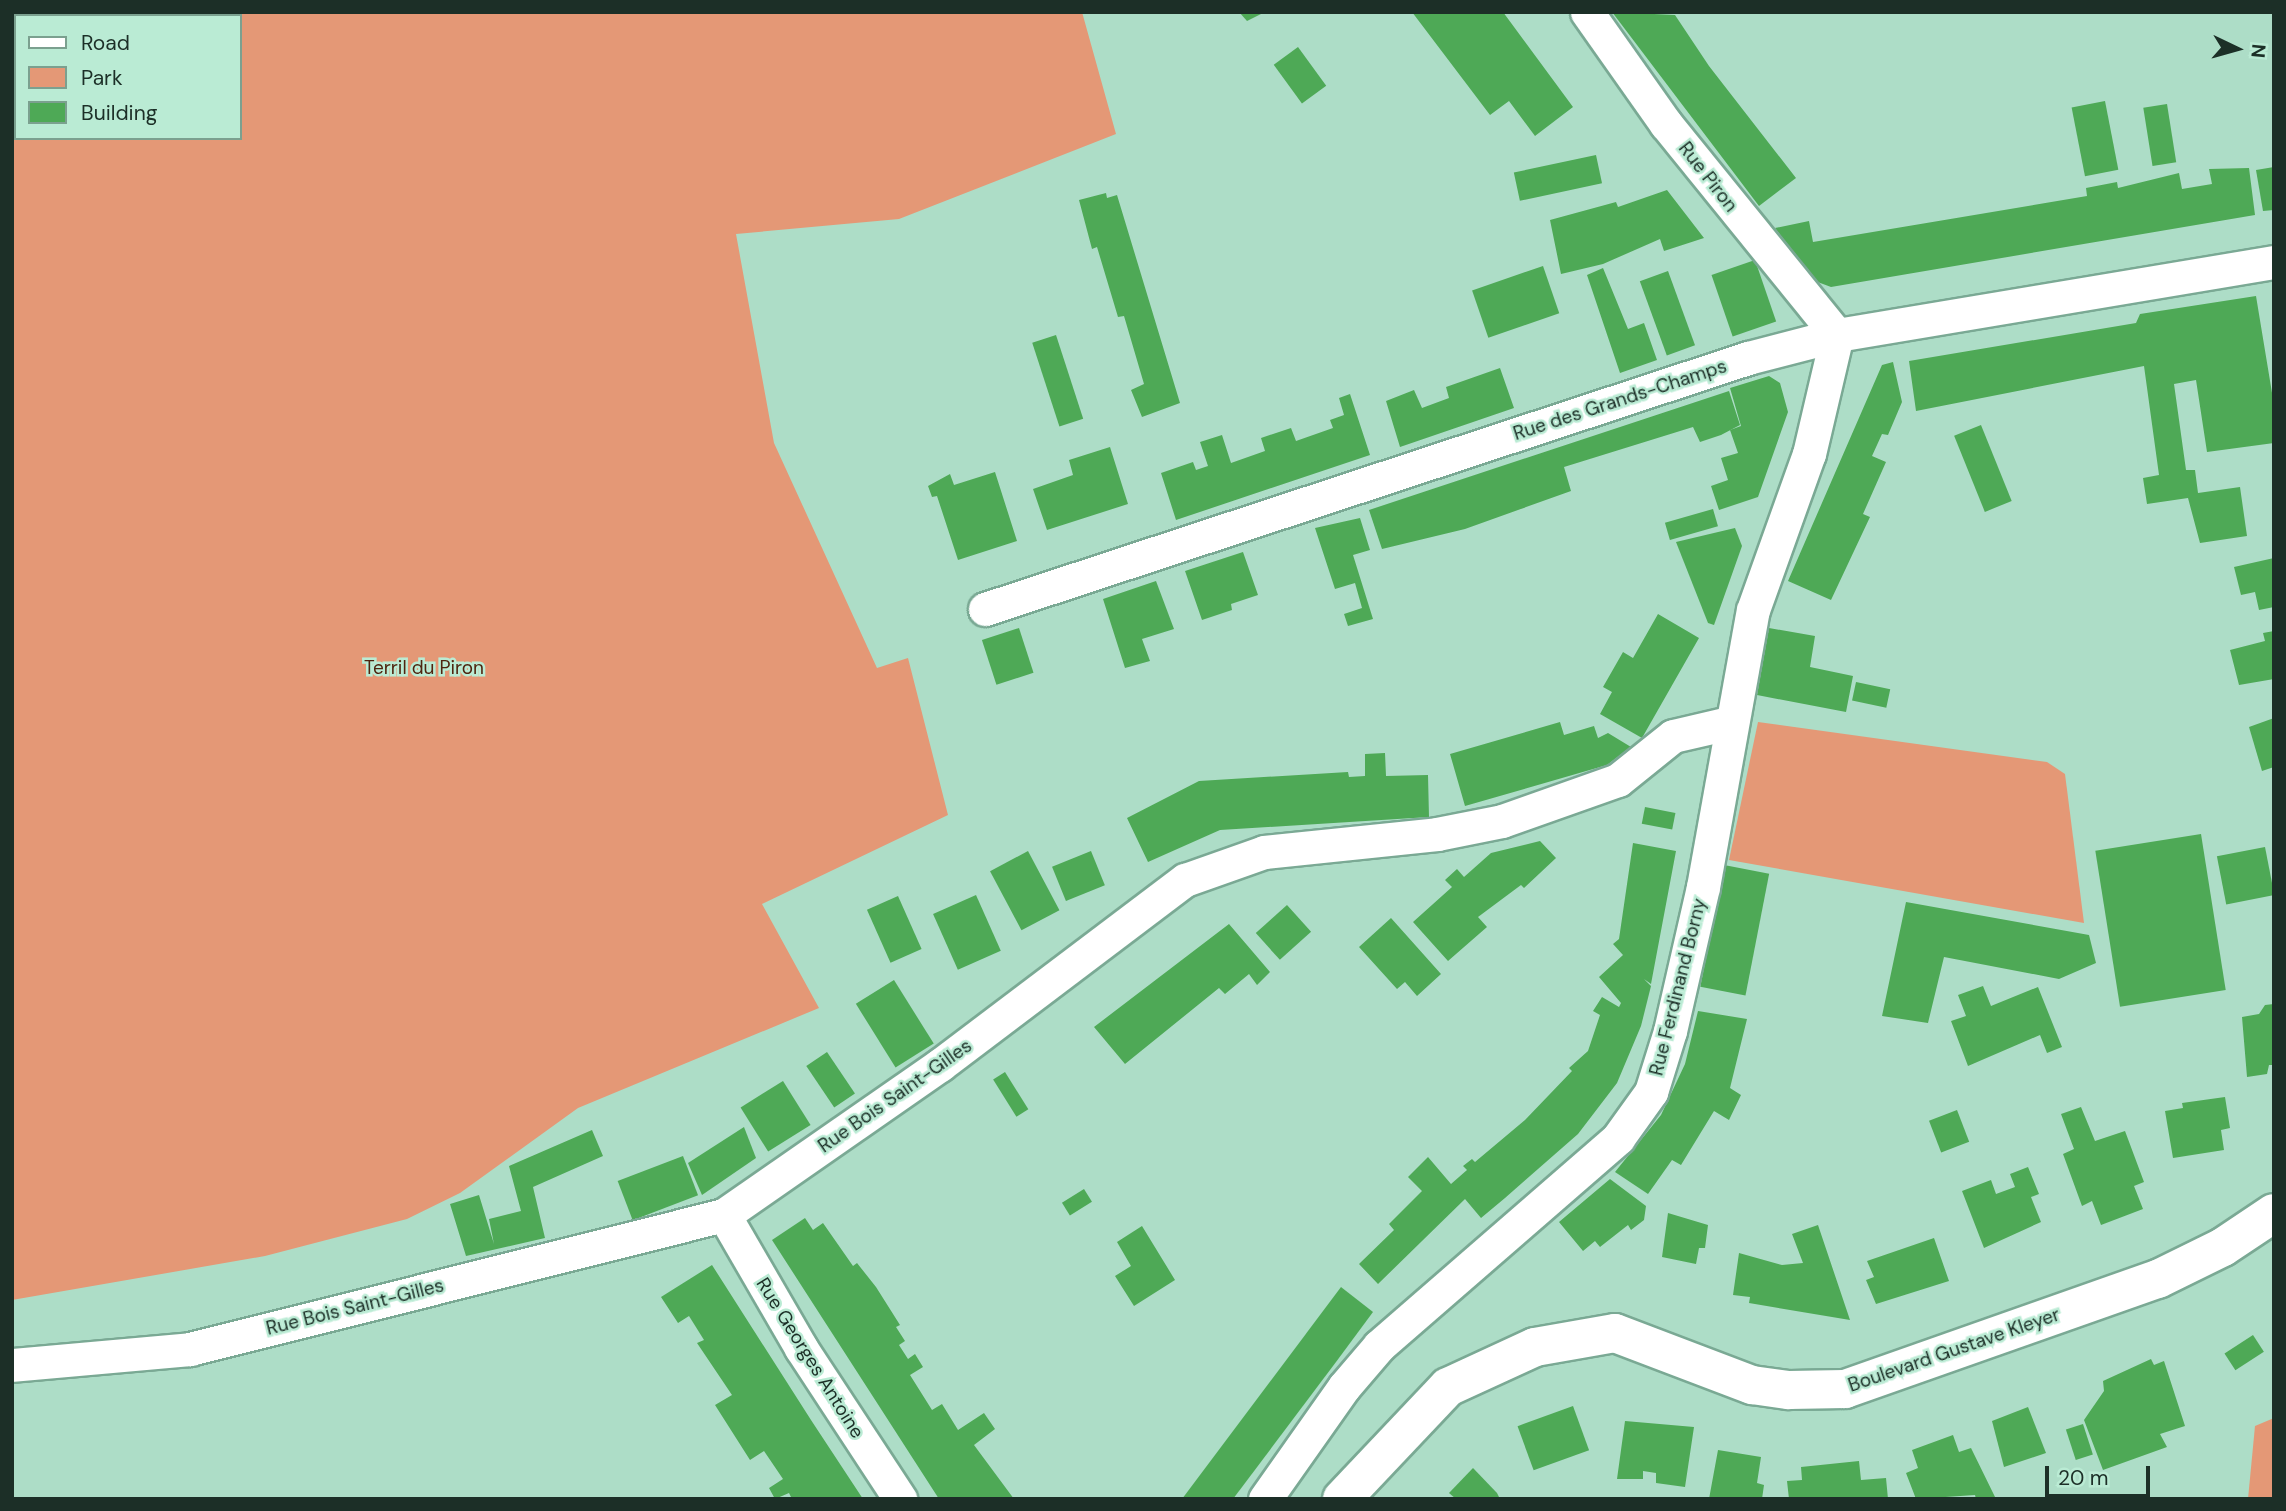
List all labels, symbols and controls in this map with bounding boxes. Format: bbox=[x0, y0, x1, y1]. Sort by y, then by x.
legend bbox=[14, 14, 242, 140]
north arrow bbox=[2202, 14, 2272, 84]
text: Road bbox=[81, 29, 130, 57]
text: N bbox=[2245, 43, 2271, 59]
text: Park bbox=[81, 64, 122, 92]
text: Building bbox=[81, 99, 157, 127]
street label: Rue Piron bbox=[1674, 137, 1742, 217]
street label: Rue des Grands-Champs bbox=[1510, 355, 1730, 445]
park label: Terril du Piron bbox=[364, 657, 484, 679]
street label: Rue Ferdinand Borny bbox=[1645, 896, 1711, 1078]
street label: Rue Bois Saint-Gilles bbox=[814, 1034, 976, 1158]
street label: Rue Georges Antoine bbox=[751, 1273, 869, 1443]
street label: Rue Bois Saint-Gilles bbox=[264, 1274, 446, 1340]
street label: Boulevard Gustave Kleyer bbox=[1845, 1303, 2063, 1397]
scale bar bbox=[2048, 1452, 2153, 1496]
text: 20 m bbox=[2058, 1464, 2109, 1492]

